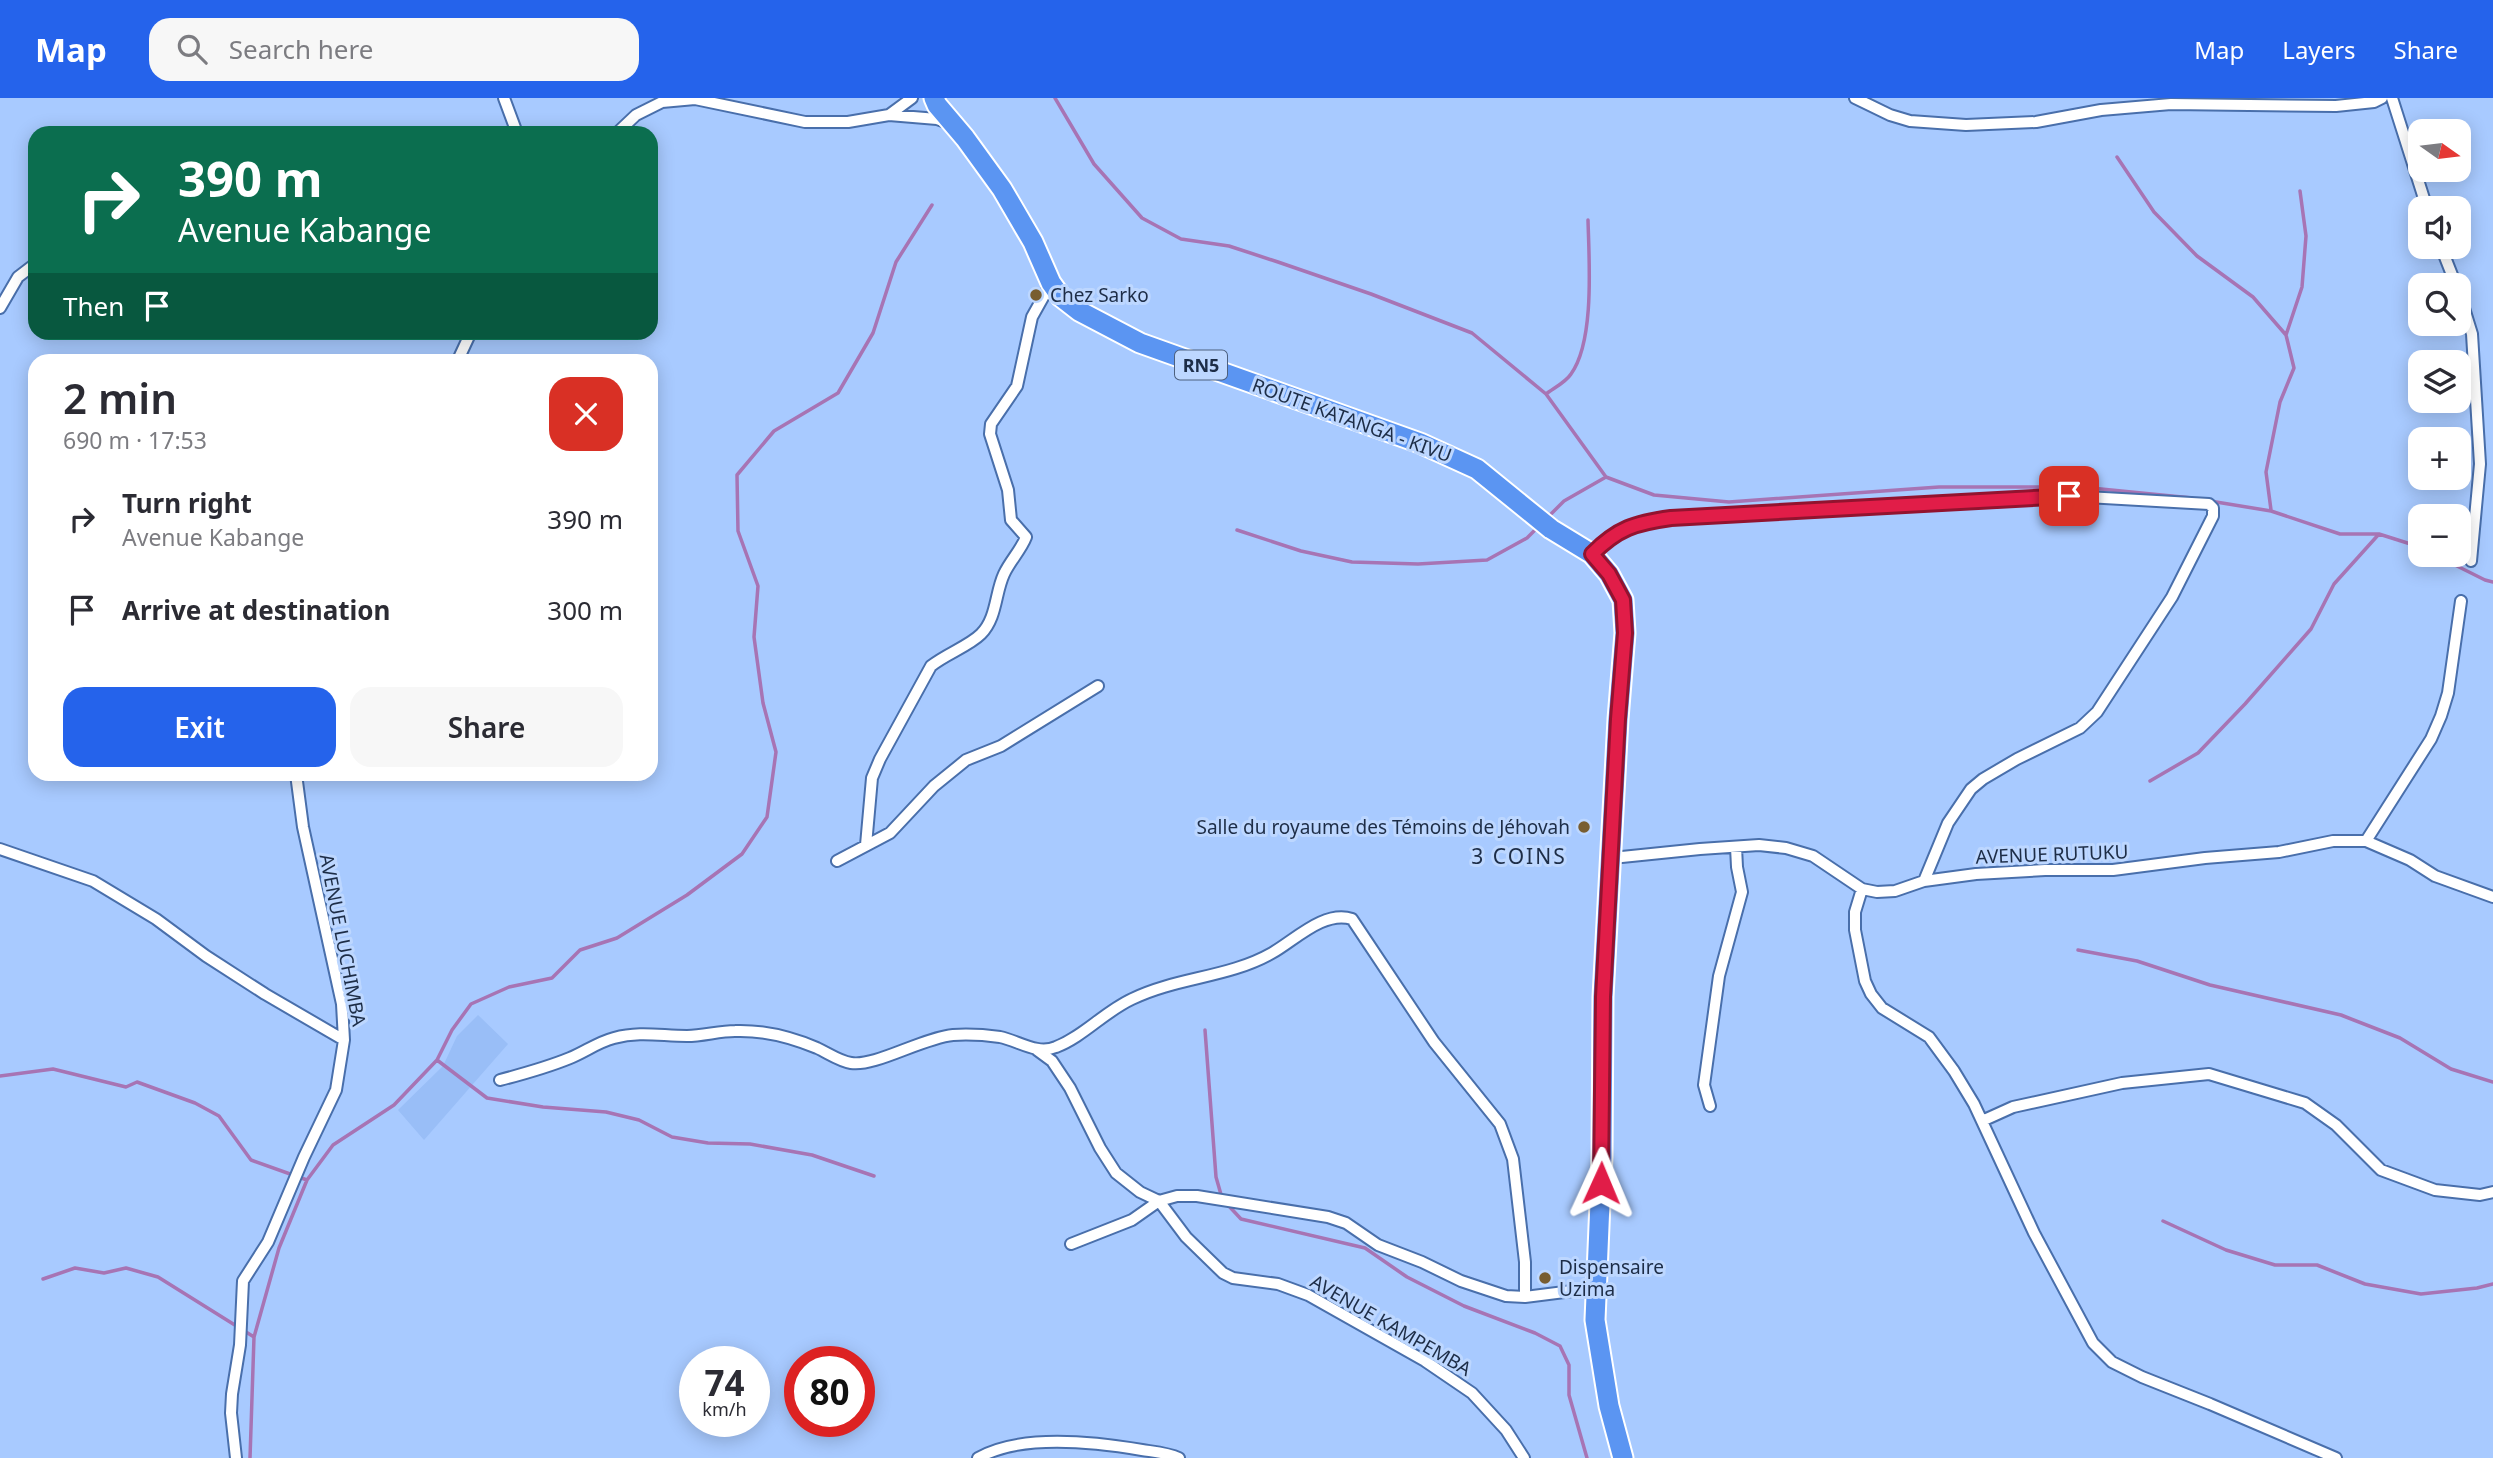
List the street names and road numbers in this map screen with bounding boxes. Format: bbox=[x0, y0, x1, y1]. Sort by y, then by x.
road number: RN5 bbox=[1175, 351, 1227, 380]
street label: ROUTE KATANGA - KIVU bbox=[1249, 372, 1455, 468]
street label: AVENUE RUTUKU bbox=[1975, 838, 2129, 870]
street label: AVENUE LUCHIMBA bbox=[314, 852, 373, 1029]
street label: AVENUE KAMPEMBA bbox=[1306, 1268, 1477, 1382]

